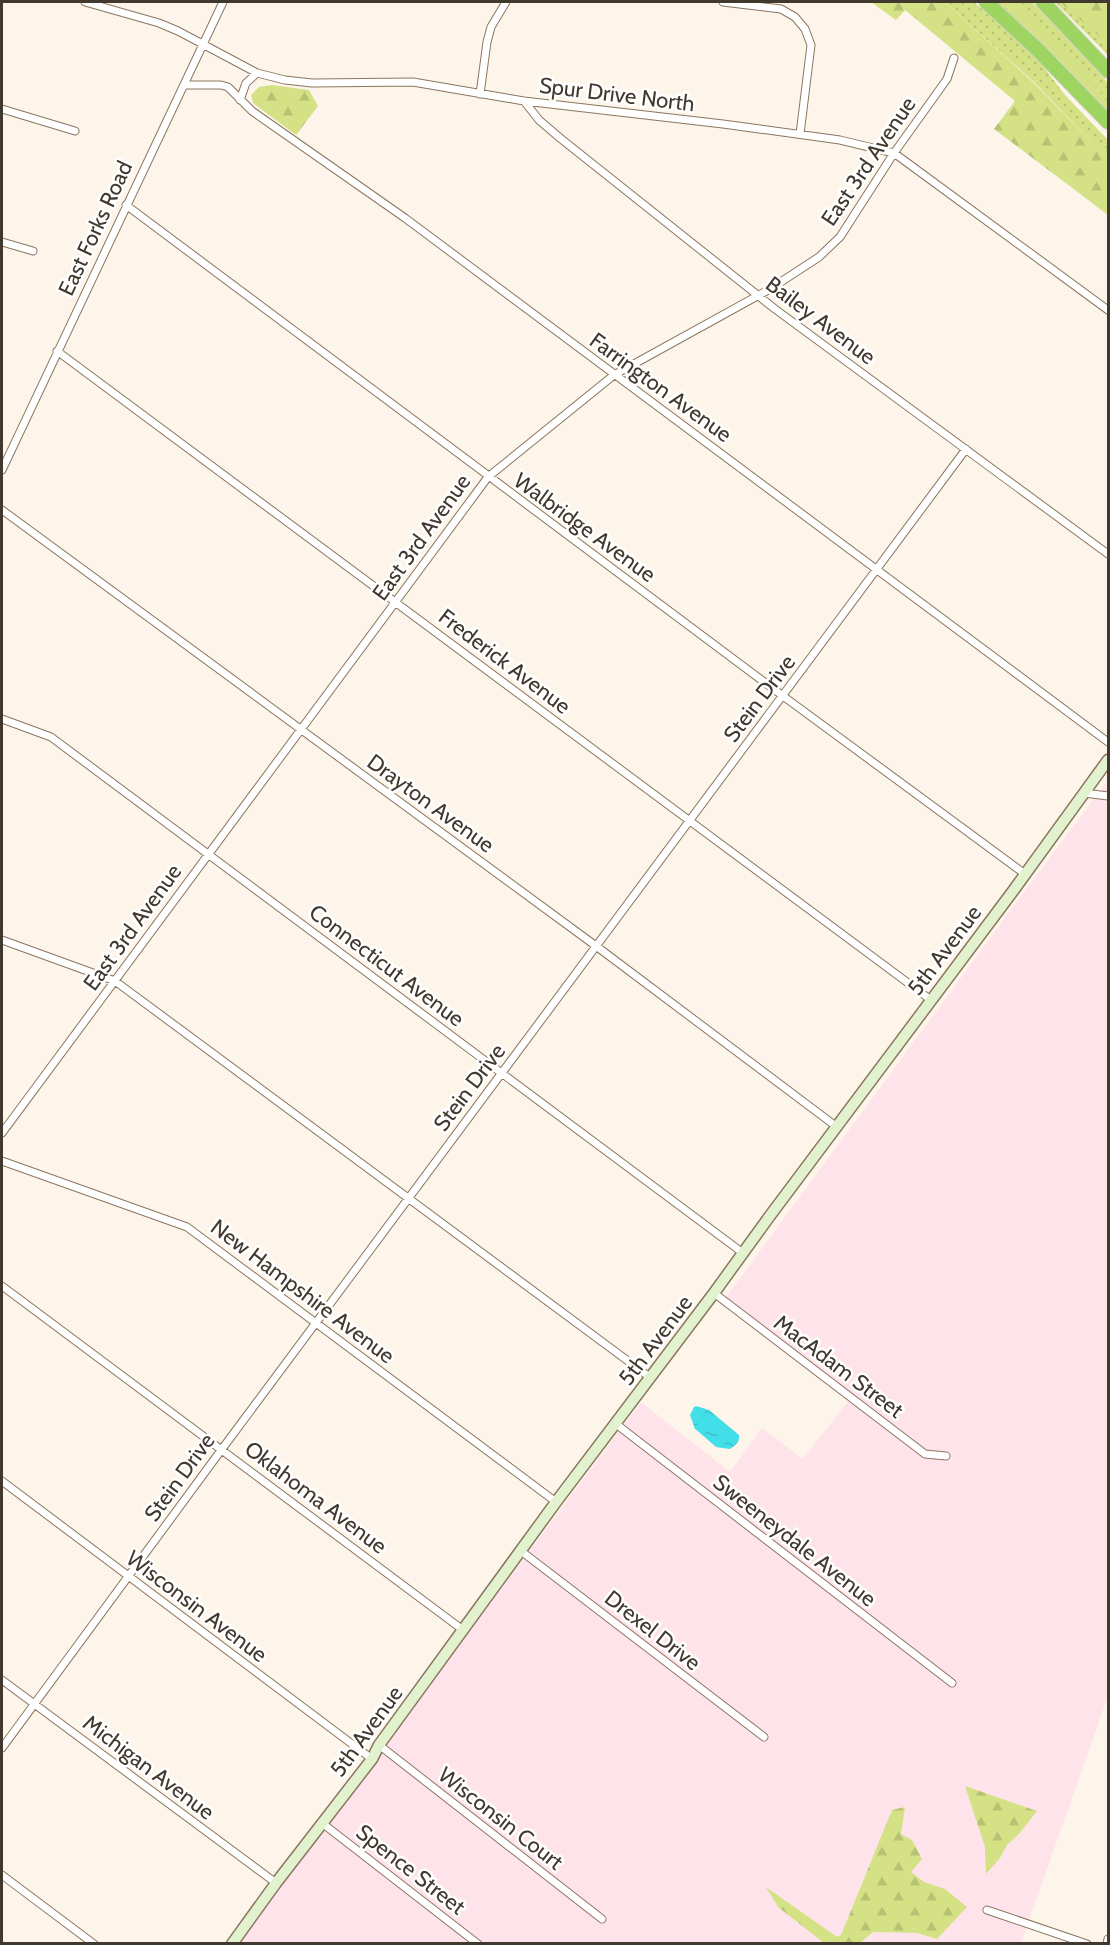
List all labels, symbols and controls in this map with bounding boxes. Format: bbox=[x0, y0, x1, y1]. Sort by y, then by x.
street label: Spur Drive North bbox=[538, 72, 696, 117]
street label: East 3rd Avenue bbox=[815, 92, 921, 231]
street label: East Forks Road bbox=[52, 157, 138, 300]
street label: Bailey Avenue bbox=[760, 270, 881, 370]
street label: Farrington Avenue bbox=[584, 327, 737, 448]
street label: Walbridge Avenue bbox=[509, 467, 661, 588]
street label: East 3rd Avenue bbox=[366, 469, 476, 606]
street label: Frederick Avenue bbox=[433, 603, 576, 720]
street label: Stein Drive bbox=[718, 649, 801, 747]
street label: Drayton Avenue bbox=[362, 748, 499, 859]
street label: East 3rd Avenue bbox=[77, 859, 187, 996]
street label: Connecticut Avenue bbox=[304, 898, 469, 1032]
street label: 5th Avenue bbox=[902, 900, 987, 1001]
street label: Stein Drive bbox=[428, 1038, 511, 1136]
street label: New Hampshire Avenue bbox=[205, 1213, 400, 1369]
street label: 5th Avenue bbox=[613, 1290, 698, 1391]
street label: MacAdam Street bbox=[769, 1309, 909, 1424]
street label: Stein Drive bbox=[138, 1428, 220, 1527]
street label: Oklahoma Avenue bbox=[239, 1435, 392, 1560]
street label: Sweeneydale Avenue bbox=[708, 1468, 881, 1612]
street label: Wisconsin Avenue bbox=[121, 1545, 273, 1668]
street label: Drexel Drive bbox=[599, 1585, 706, 1676]
street label: 5th Avenue bbox=[324, 1680, 408, 1782]
street label: Michigan Avenue bbox=[78, 1709, 220, 1826]
street label: Wisconsin Court bbox=[433, 1761, 569, 1876]
street label: Spence Street bbox=[351, 1818, 471, 1921]

